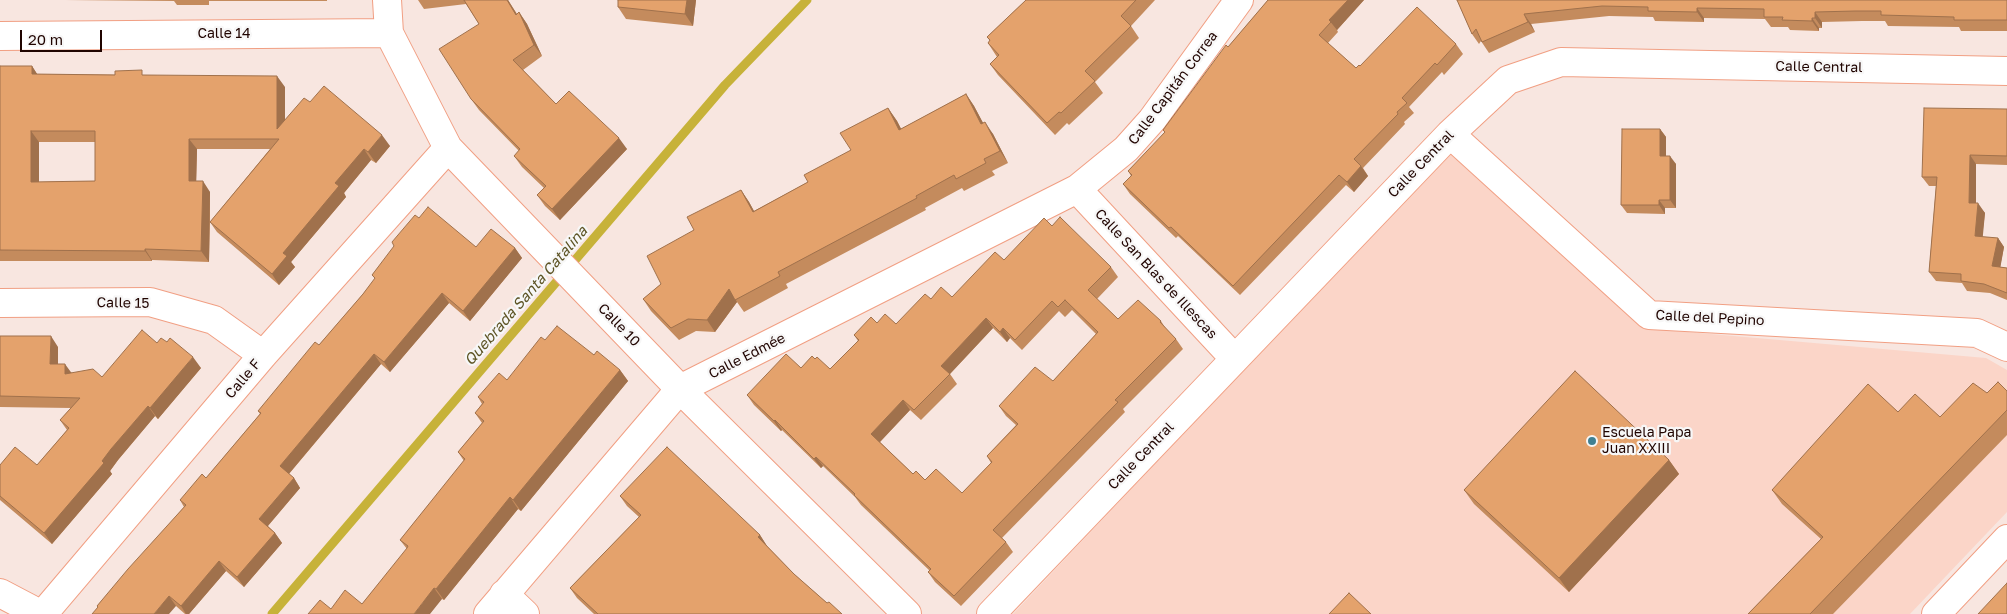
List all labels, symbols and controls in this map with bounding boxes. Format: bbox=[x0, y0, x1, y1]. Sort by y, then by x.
scale bar bbox=[22, 20, 105, 52]
street label: Calle 14 bbox=[197, 26, 251, 42]
street label: Calle Capitán Correa bbox=[1125, 28, 1221, 148]
text: 20 m bbox=[28, 30, 63, 48]
street label: Calle Central bbox=[1775, 58, 1863, 76]
street label: Calle Central bbox=[1385, 127, 1457, 201]
street label: Calle San Blas de Illescas bbox=[1091, 206, 1221, 342]
water label: Quebrada Santa Catalina bbox=[461, 223, 591, 369]
street label: Calle 15 bbox=[96, 294, 150, 312]
street label: Calle 10 bbox=[594, 300, 644, 350]
street label: Calle del Pepino bbox=[1655, 307, 1765, 329]
street label: Calle Edmée bbox=[706, 330, 788, 382]
street label: Calle F bbox=[222, 356, 264, 402]
street label: Calle Central bbox=[1105, 419, 1177, 493]
place label: Escuela Papa Juan XXIII bbox=[1602, 425, 1692, 458]
marker: Escuela Papa Juan XXIII bbox=[1586, 435, 1598, 447]

